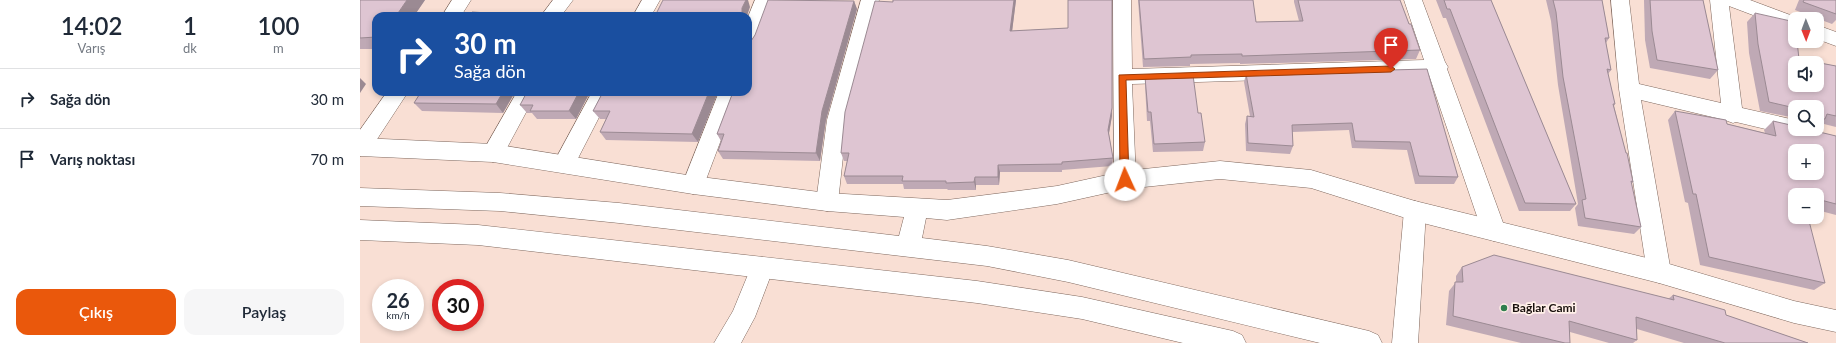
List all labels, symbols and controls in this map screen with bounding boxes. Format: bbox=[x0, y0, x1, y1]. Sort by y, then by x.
text: 14:02 bbox=[61, 11, 122, 40]
text: 1 bbox=[183, 11, 197, 40]
text: 100 bbox=[258, 11, 299, 40]
north arrow bbox=[1788, 12, 1824, 48]
map controls bbox=[1788, 12, 1824, 224]
text: 30 m bbox=[454, 26, 517, 60]
icon: right bbox=[388, 28, 440, 80]
pin bbox=[1374, 28, 1408, 69]
icon: arrive bbox=[1380, 34, 1402, 56]
text: Varış bbox=[78, 40, 105, 56]
text: dk bbox=[183, 40, 197, 56]
text: m bbox=[273, 40, 284, 56]
button: sound bbox=[1788, 56, 1824, 92]
text: Sağa dön bbox=[454, 60, 526, 82]
icon: right bbox=[16, 88, 38, 110]
text: Sağa dön bbox=[50, 90, 111, 108]
text: 30 m bbox=[310, 90, 344, 108]
button: search bbox=[1788, 100, 1824, 136]
button: + bbox=[1788, 144, 1824, 180]
icon: arrive bbox=[16, 148, 38, 170]
text: Varış noktası bbox=[50, 150, 135, 168]
text: 70 m bbox=[310, 150, 344, 168]
position arrow bbox=[1104, 159, 1146, 201]
button: − bbox=[1788, 188, 1824, 224]
speed limit sign: 30 bbox=[432, 279, 484, 331]
text: 26 bbox=[386, 288, 410, 312]
button: Çıkış bbox=[16, 289, 176, 335]
button: Paylaş bbox=[184, 289, 344, 335]
place label: Bağlar Cami bbox=[1512, 300, 1576, 315]
marker: Bağlar Cami bbox=[1499, 303, 1509, 313]
text: km/h bbox=[386, 309, 410, 321]

